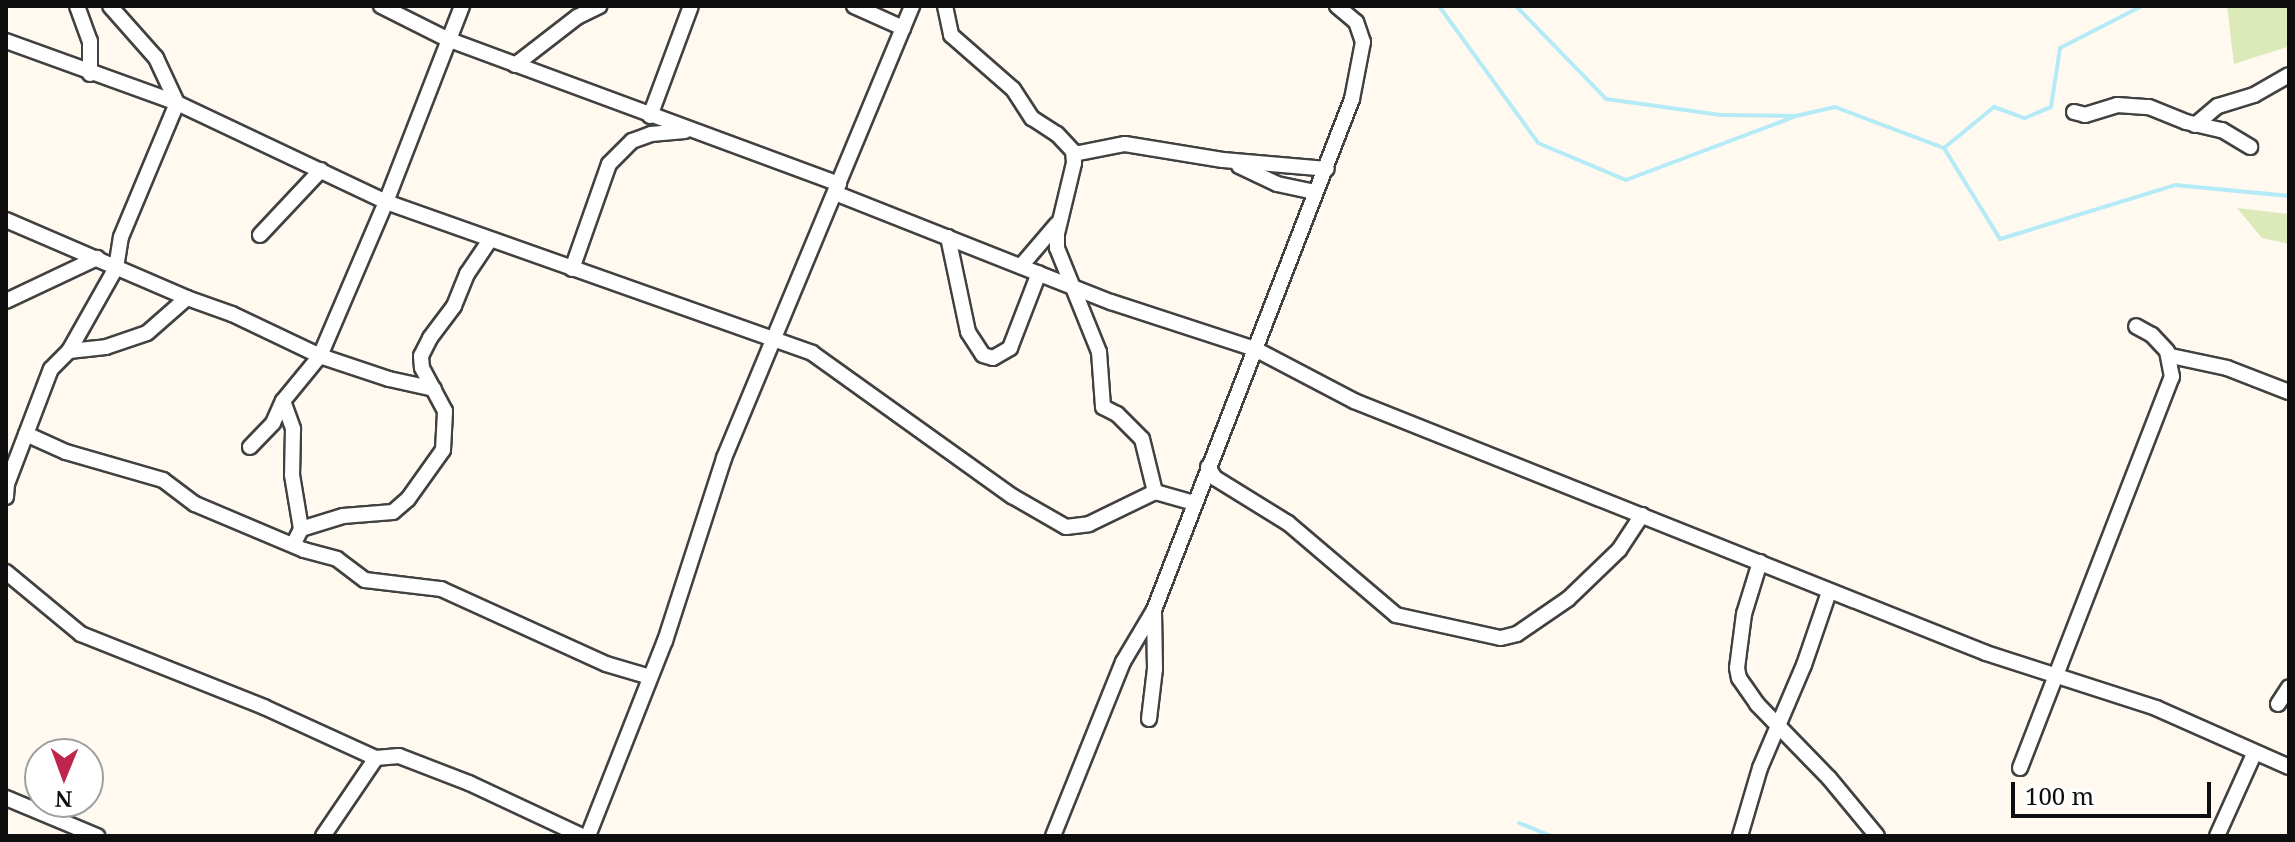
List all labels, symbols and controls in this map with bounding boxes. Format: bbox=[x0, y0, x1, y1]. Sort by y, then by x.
north arrow bbox=[24, 738, 104, 818]
scale bar bbox=[2015, 766, 2215, 816]
text: 100 m bbox=[2025, 779, 2094, 812]
text: N bbox=[55, 785, 73, 815]

